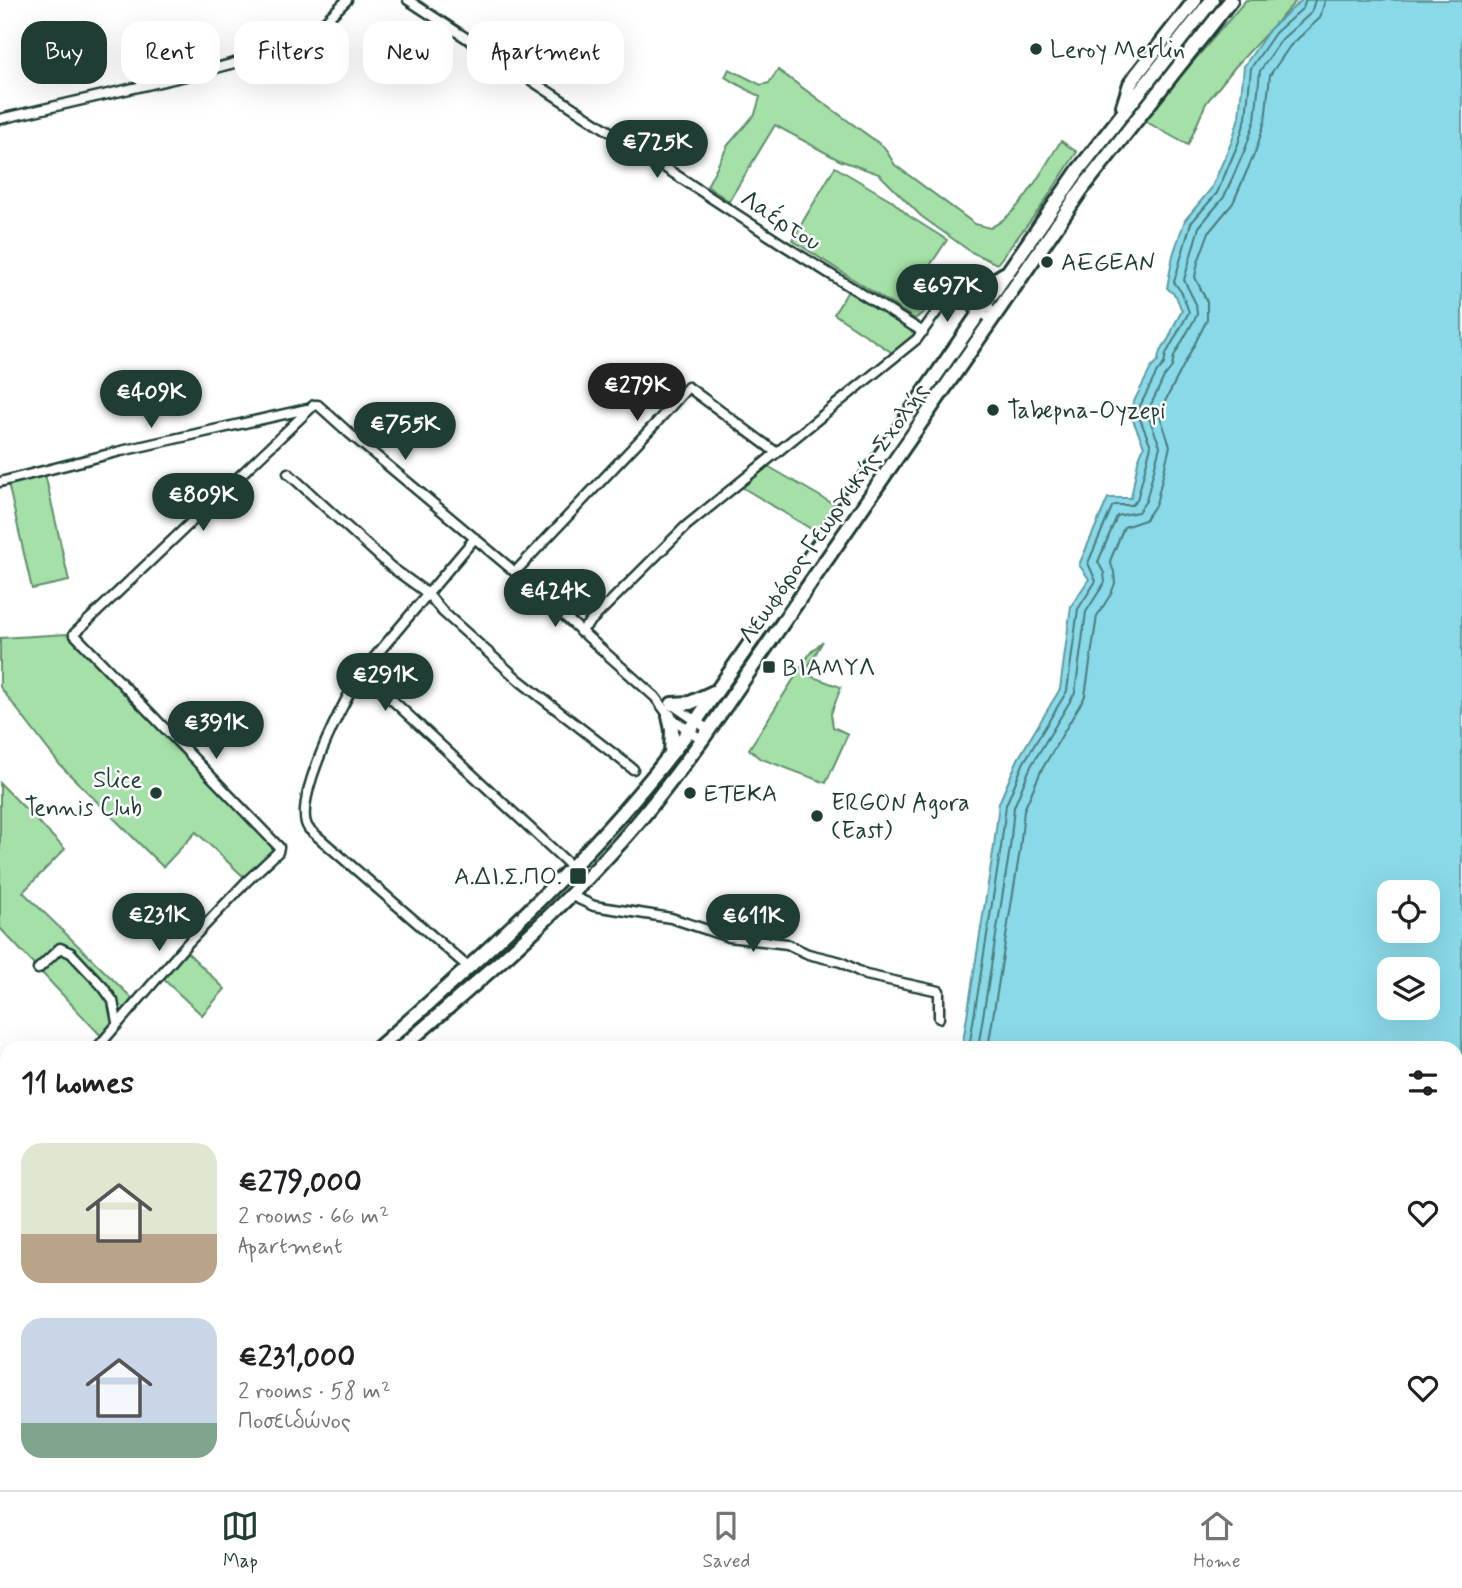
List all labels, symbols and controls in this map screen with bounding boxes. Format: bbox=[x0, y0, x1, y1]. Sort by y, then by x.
chip: Buy bbox=[21, 21, 107, 84]
chip: Rent bbox=[121, 21, 220, 84]
chip: Filters bbox=[234, 21, 349, 84]
chip: New bbox=[363, 21, 453, 84]
chip: Apartment bbox=[467, 21, 624, 84]
place label: Leroy Merlin bbox=[1050, 35, 1185, 66]
marker: Leroy Merlin bbox=[1028, 41, 1044, 57]
pin: €725K bbox=[608, 120, 706, 180]
text: €725K bbox=[622, 128, 692, 158]
street label: Λαέρτου bbox=[734, 183, 827, 259]
place label: AEGEAN bbox=[1061, 248, 1156, 279]
marker: AEGEAN bbox=[1039, 254, 1055, 270]
pin: €697K bbox=[898, 264, 996, 324]
text: €697K bbox=[912, 272, 982, 302]
pin: €279K bbox=[588, 364, 686, 423]
pin: €409K bbox=[102, 370, 200, 430]
text: €279K bbox=[604, 371, 670, 401]
street label: Λεωφόρος Γεωργικής Σχολής bbox=[732, 377, 936, 650]
text: €409K bbox=[116, 378, 186, 408]
place label: Tabepna-Oyzepi bbox=[1007, 396, 1166, 427]
pin: €755K bbox=[356, 402, 454, 462]
marker: Tabepna-Oyzepi bbox=[985, 402, 1001, 418]
text: €755K bbox=[370, 410, 440, 440]
pin: €809K bbox=[154, 474, 252, 533]
text: €809K bbox=[168, 481, 238, 511]
pin: €424K bbox=[506, 570, 604, 629]
text: €424K bbox=[520, 577, 590, 607]
place label: ΒΙΑΜΥΛ bbox=[783, 653, 875, 684]
pin: €291K bbox=[336, 654, 434, 713]
marker: ΒΙΑΜΥΛ bbox=[761, 659, 777, 675]
text: €291K bbox=[352, 661, 418, 691]
pin: €391K bbox=[167, 702, 265, 761]
text: €391K bbox=[184, 709, 248, 739]
place label: Slice Tennis Club bbox=[24, 765, 142, 824]
place label: ΕΤΕΚΑ bbox=[704, 779, 777, 810]
marker: Slice Tennis Club bbox=[148, 785, 164, 801]
marker: ΕΤΕΚΑ bbox=[682, 785, 698, 801]
place label: ERGON Agora (East) bbox=[831, 788, 970, 847]
marker: ERGON Agora (East) bbox=[809, 808, 825, 824]
place label: Α.ΔΙ.Σ.ΠΟ. bbox=[454, 862, 562, 893]
marker: Α.ΔΙ.Σ.ΠΟ. bbox=[568, 866, 588, 886]
map controls bbox=[1377, 880, 1440, 1020]
button: locate bbox=[1377, 880, 1440, 943]
pin: €231K bbox=[110, 894, 208, 953]
pin: €611K bbox=[704, 894, 802, 954]
text: €231K bbox=[128, 901, 190, 931]
text: €611K bbox=[722, 902, 784, 932]
button: layers bbox=[1377, 957, 1440, 1020]
text: 11 homes bbox=[21, 1064, 134, 1103]
icon: filters bbox=[1404, 1064, 1442, 1102]
text: €279,000 bbox=[238, 1163, 362, 1202]
icon: home bbox=[77, 1171, 161, 1255]
icon: heart bbox=[1404, 1194, 1442, 1232]
text: 2 rooms · 66 m² bbox=[238, 1202, 389, 1232]
text: Apartment bbox=[238, 1232, 343, 1262]
text: €231,000 bbox=[238, 1338, 355, 1377]
icon: home bbox=[77, 1346, 161, 1430]
icon: heart bbox=[1404, 1369, 1442, 1407]
text: 2 rooms · 58 m² bbox=[238, 1377, 391, 1407]
text: Ποσειδώνος bbox=[238, 1407, 351, 1437]
tab: Map bbox=[221, 1507, 259, 1574]
tab: Saved bbox=[702, 1507, 750, 1574]
tab: Home bbox=[1193, 1507, 1241, 1574]

